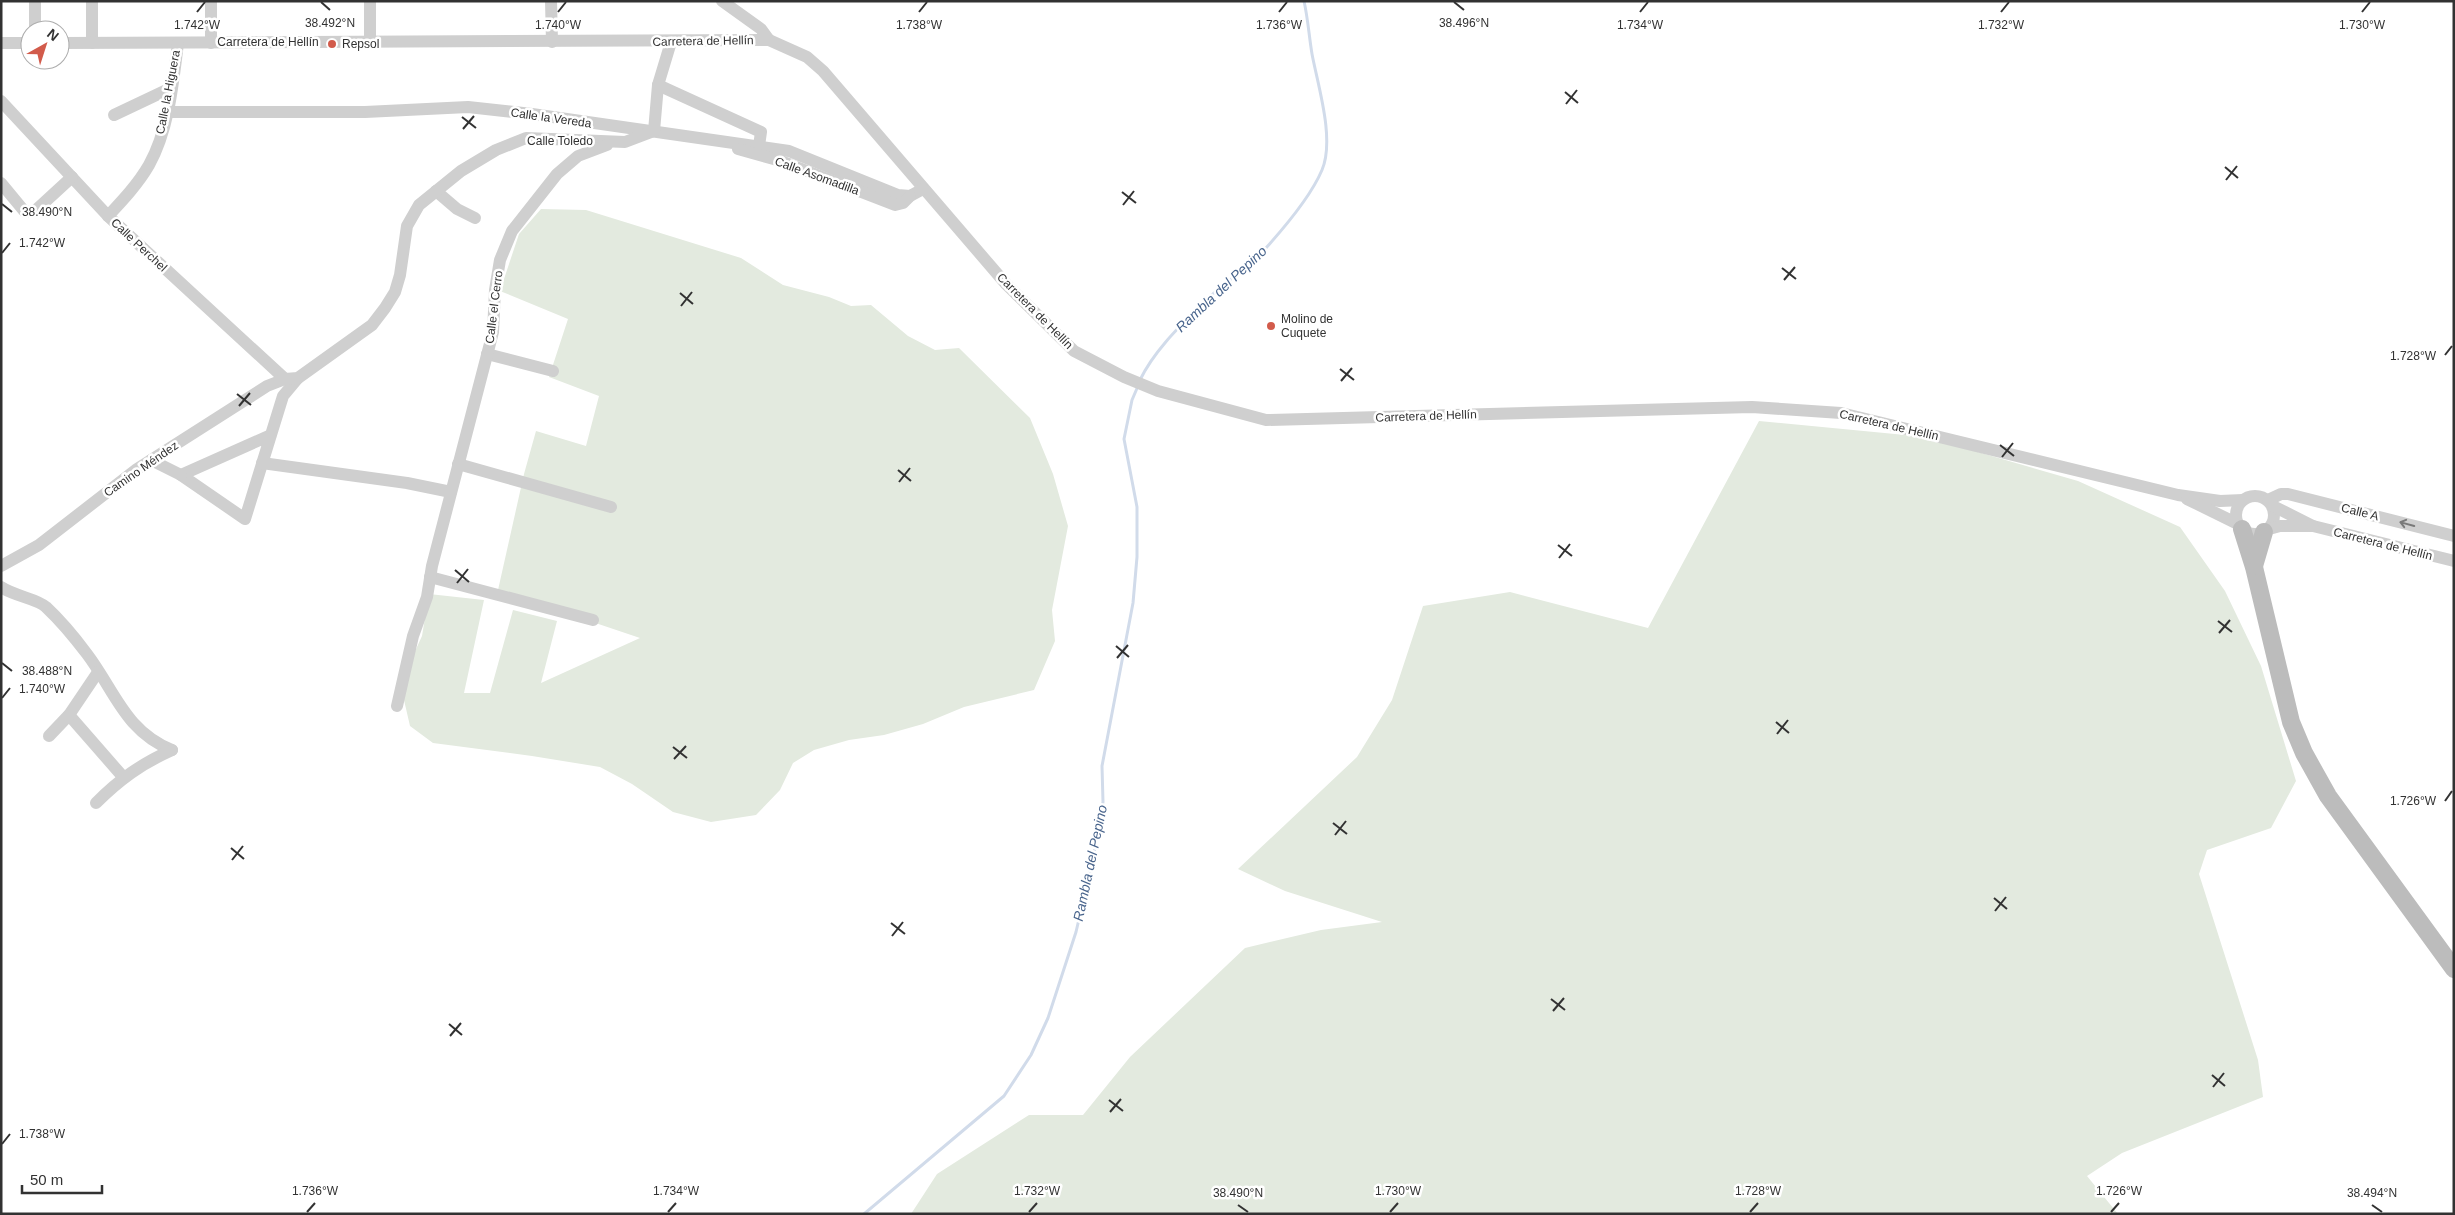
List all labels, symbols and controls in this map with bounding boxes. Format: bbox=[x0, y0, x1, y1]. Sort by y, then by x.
text: 38.492°N bbox=[305, 16, 355, 30]
text: 38.496°N bbox=[1439, 16, 1489, 30]
text: 1.742°W bbox=[174, 18, 221, 32]
text: 1.740°W bbox=[535, 18, 582, 32]
text: 1.738°W bbox=[896, 18, 943, 32]
text: 1.736°W bbox=[1256, 18, 1303, 32]
text: 1.734°W bbox=[1617, 18, 1664, 32]
text: 1.732°W bbox=[1978, 18, 2025, 32]
text: 1.730°W bbox=[2339, 18, 2386, 32]
north arrow bbox=[20, 20, 70, 70]
text: N bbox=[44, 25, 62, 44]
street label: Carretera de Hellín bbox=[652, 33, 754, 49]
street label: Carretera de Hellín bbox=[217, 35, 319, 49]
place label: Repsol bbox=[342, 37, 379, 51]
marker: Repsol bbox=[326, 38, 338, 50]
street label: Calle la Higuera bbox=[153, 48, 183, 135]
street label: Calle la Vereda bbox=[510, 105, 593, 131]
street label: Calle Toledo bbox=[527, 134, 593, 148]
street label: Calle Asomadilla bbox=[773, 154, 861, 198]
text: 38.490°N bbox=[22, 205, 72, 219]
street label: Calle Perchel bbox=[108, 216, 170, 274]
text: 1.742°W bbox=[19, 236, 66, 250]
water label: Rambla del Pepino bbox=[1172, 243, 1270, 335]
street label: Calle el Cerro bbox=[483, 269, 505, 344]
street label: Carretera de Hellín bbox=[994, 270, 1076, 352]
place label: Molino de Cuquete bbox=[1281, 312, 1333, 340]
marker: Molino de Cuquete bbox=[1265, 320, 1277, 332]
text: 1.728°W bbox=[2390, 349, 2437, 363]
street label: Carretera de Hellín bbox=[1375, 407, 1477, 425]
street label: Carretera de Hellín bbox=[1838, 407, 1940, 443]
street label: Camino Méndez bbox=[101, 438, 181, 500]
street label: Calle A bbox=[2340, 501, 2380, 523]
one-way arrow bbox=[2399, 519, 2415, 528]
street label: Carretera de Hellín bbox=[2332, 525, 2434, 563]
text: 38.488°N bbox=[22, 664, 72, 678]
text: 1.740°W bbox=[19, 682, 66, 696]
text: 1.726°W bbox=[2390, 794, 2437, 808]
water label: Rambla del Pepino bbox=[1070, 803, 1110, 923]
text: 1.738°W bbox=[19, 1127, 66, 1141]
scale bar bbox=[22, 1162, 102, 1194]
text: 50 m bbox=[30, 1171, 63, 1188]
text: 1.736°W bbox=[292, 1184, 339, 1198]
text: 1.734°W bbox=[653, 1184, 700, 1198]
text: 1.732°W bbox=[1014, 1184, 1061, 1198]
text: 1.730°W bbox=[1375, 1184, 1422, 1198]
text: 1.728°W bbox=[1735, 1184, 1782, 1198]
text: 1.726°W bbox=[2096, 1184, 2143, 1198]
text: 38.490°N bbox=[1213, 1186, 1263, 1200]
text: 38.494°N bbox=[2347, 1186, 2397, 1200]

